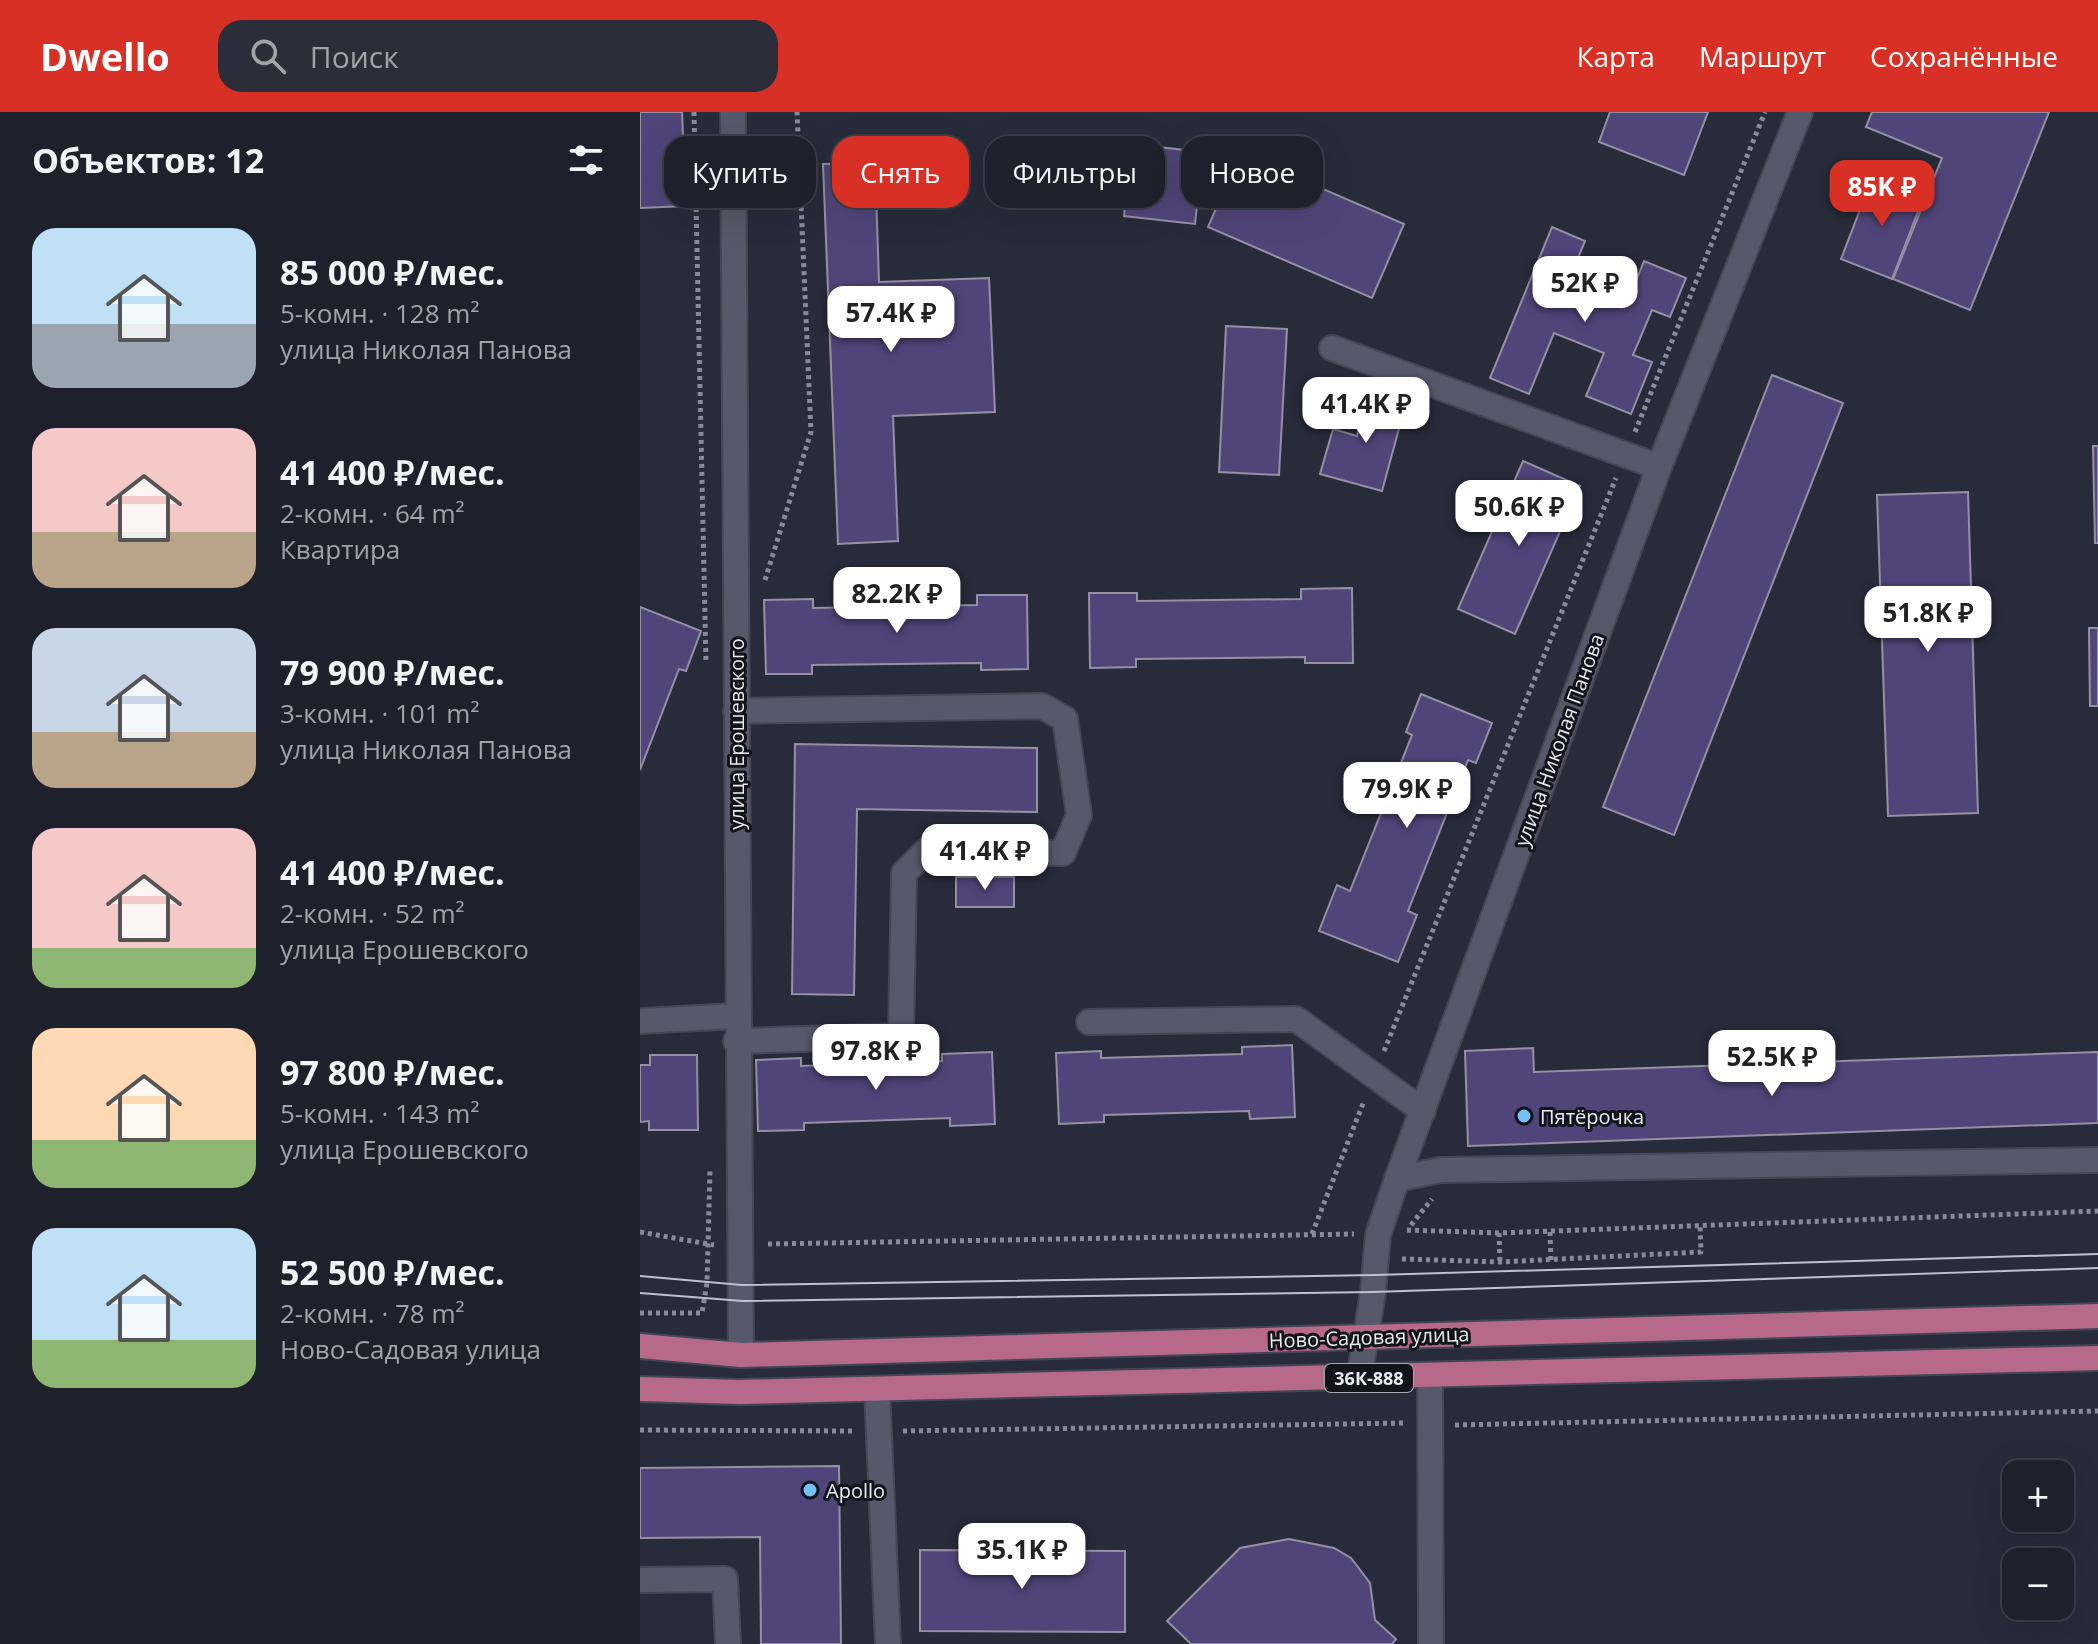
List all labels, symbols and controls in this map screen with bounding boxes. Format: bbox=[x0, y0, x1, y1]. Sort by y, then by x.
search box bbox=[218, 20, 778, 92]
text: Dwello bbox=[40, 30, 170, 82]
icon: search bbox=[246, 34, 290, 78]
text: Поиск bbox=[310, 36, 399, 77]
text: Карта bbox=[1576, 37, 1655, 75]
text: Маршрут bbox=[1699, 37, 1826, 75]
text: Сохранённые bbox=[1870, 37, 2058, 75]
chip: Купить bbox=[664, 136, 816, 208]
chip: Снять bbox=[832, 136, 969, 208]
chip: Фильтры bbox=[985, 136, 1165, 208]
chip: Новое bbox=[1181, 136, 1323, 208]
text: Объектов: 12 bbox=[32, 137, 264, 183]
icon: filters bbox=[564, 138, 608, 182]
pin: 85K ₽ bbox=[1826, 160, 1938, 228]
text: 85K ₽ bbox=[1848, 168, 1916, 204]
text: 85 000 ₽/мес. bbox=[280, 249, 505, 295]
pin: 52K ₽ bbox=[1529, 256, 1641, 324]
icon: home bbox=[96, 260, 192, 356]
text: 52K ₽ bbox=[1551, 264, 1619, 300]
pin: 57.4K ₽ bbox=[817, 286, 965, 354]
text: 57.4K ₽ bbox=[845, 294, 937, 330]
text: 5-комн. · 128 m² bbox=[280, 295, 479, 331]
text: улица Николая Панова bbox=[280, 331, 572, 367]
pin: 41.4K ₽ bbox=[1292, 377, 1440, 445]
text: 41.4K ₽ bbox=[1320, 385, 1412, 421]
text: 41 400 ₽/мес. bbox=[280, 449, 505, 495]
icon: home bbox=[96, 460, 192, 556]
pin: 50.6K ₽ bbox=[1445, 480, 1593, 548]
text: 50.6K ₽ bbox=[1473, 488, 1565, 524]
text: 2-комн. · 64 m² bbox=[280, 495, 465, 531]
text: Квартира bbox=[280, 531, 400, 567]
pin: 82.2K ₽ bbox=[823, 567, 971, 635]
text: 82.2K ₽ bbox=[851, 575, 943, 611]
pin: 51.8K ₽ bbox=[1854, 586, 2002, 654]
text: 51.8K ₽ bbox=[1882, 594, 1974, 630]
street label: улица Николая Панова bbox=[1508, 630, 1610, 850]
street label: улица Ерошевского bbox=[723, 638, 750, 830]
text: 79 900 ₽/мес. bbox=[280, 649, 505, 695]
icon: home bbox=[96, 660, 192, 756]
text: 3-комн. · 101 m² bbox=[280, 695, 479, 731]
text: улица Николая Панова bbox=[280, 731, 572, 767]
pin: 79.9K ₽ bbox=[1333, 762, 1481, 830]
text: 79.9K ₽ bbox=[1361, 770, 1453, 806]
pin: 41.4K ₽ bbox=[911, 824, 1059, 892]
text: 41.4K ₽ bbox=[939, 832, 1031, 868]
text: 41 400 ₽/мес. bbox=[280, 849, 505, 895]
icon: home bbox=[96, 860, 192, 956]
text: 2-комн. · 52 m² bbox=[280, 895, 465, 931]
text: улица Ерошевского bbox=[280, 931, 529, 967]
pin: 97.8K ₽ bbox=[802, 1024, 950, 1092]
pin: 52.5K ₽ bbox=[1698, 1030, 1846, 1098]
text: 97.8K ₽ bbox=[830, 1032, 922, 1068]
text: 52.5K ₽ bbox=[1726, 1038, 1818, 1074]
text: 97 800 ₽/мес. bbox=[280, 1049, 505, 1095]
icon: home bbox=[96, 1060, 192, 1156]
text: 5-комн. · 143 m² bbox=[280, 1095, 479, 1131]
place label: Пятёрочка bbox=[1540, 1103, 1644, 1130]
marker: Пятёрочка bbox=[1515, 1107, 1533, 1125]
text: улица Ерошевского bbox=[280, 1131, 529, 1167]
text: 52 500 ₽/мес. bbox=[280, 1249, 505, 1295]
icon: home bbox=[96, 1260, 192, 1356]
text: 2-комн. · 78 m² bbox=[280, 1295, 465, 1331]
street label: Ново-Садовая улица bbox=[1268, 1320, 1470, 1354]
text: Ново-Садовая улица bbox=[280, 1331, 541, 1367]
road number: 36К-888 bbox=[1325, 1364, 1413, 1392]
map controls bbox=[2002, 1460, 2074, 1620]
button: + bbox=[2002, 1460, 2074, 1532]
place label: Apollo bbox=[826, 1477, 885, 1504]
marker: Apollo bbox=[801, 1481, 819, 1499]
pin: 35.1K ₽ bbox=[948, 1523, 1096, 1591]
text: 35.1K ₽ bbox=[976, 1531, 1068, 1567]
button: − bbox=[2002, 1548, 2074, 1620]

